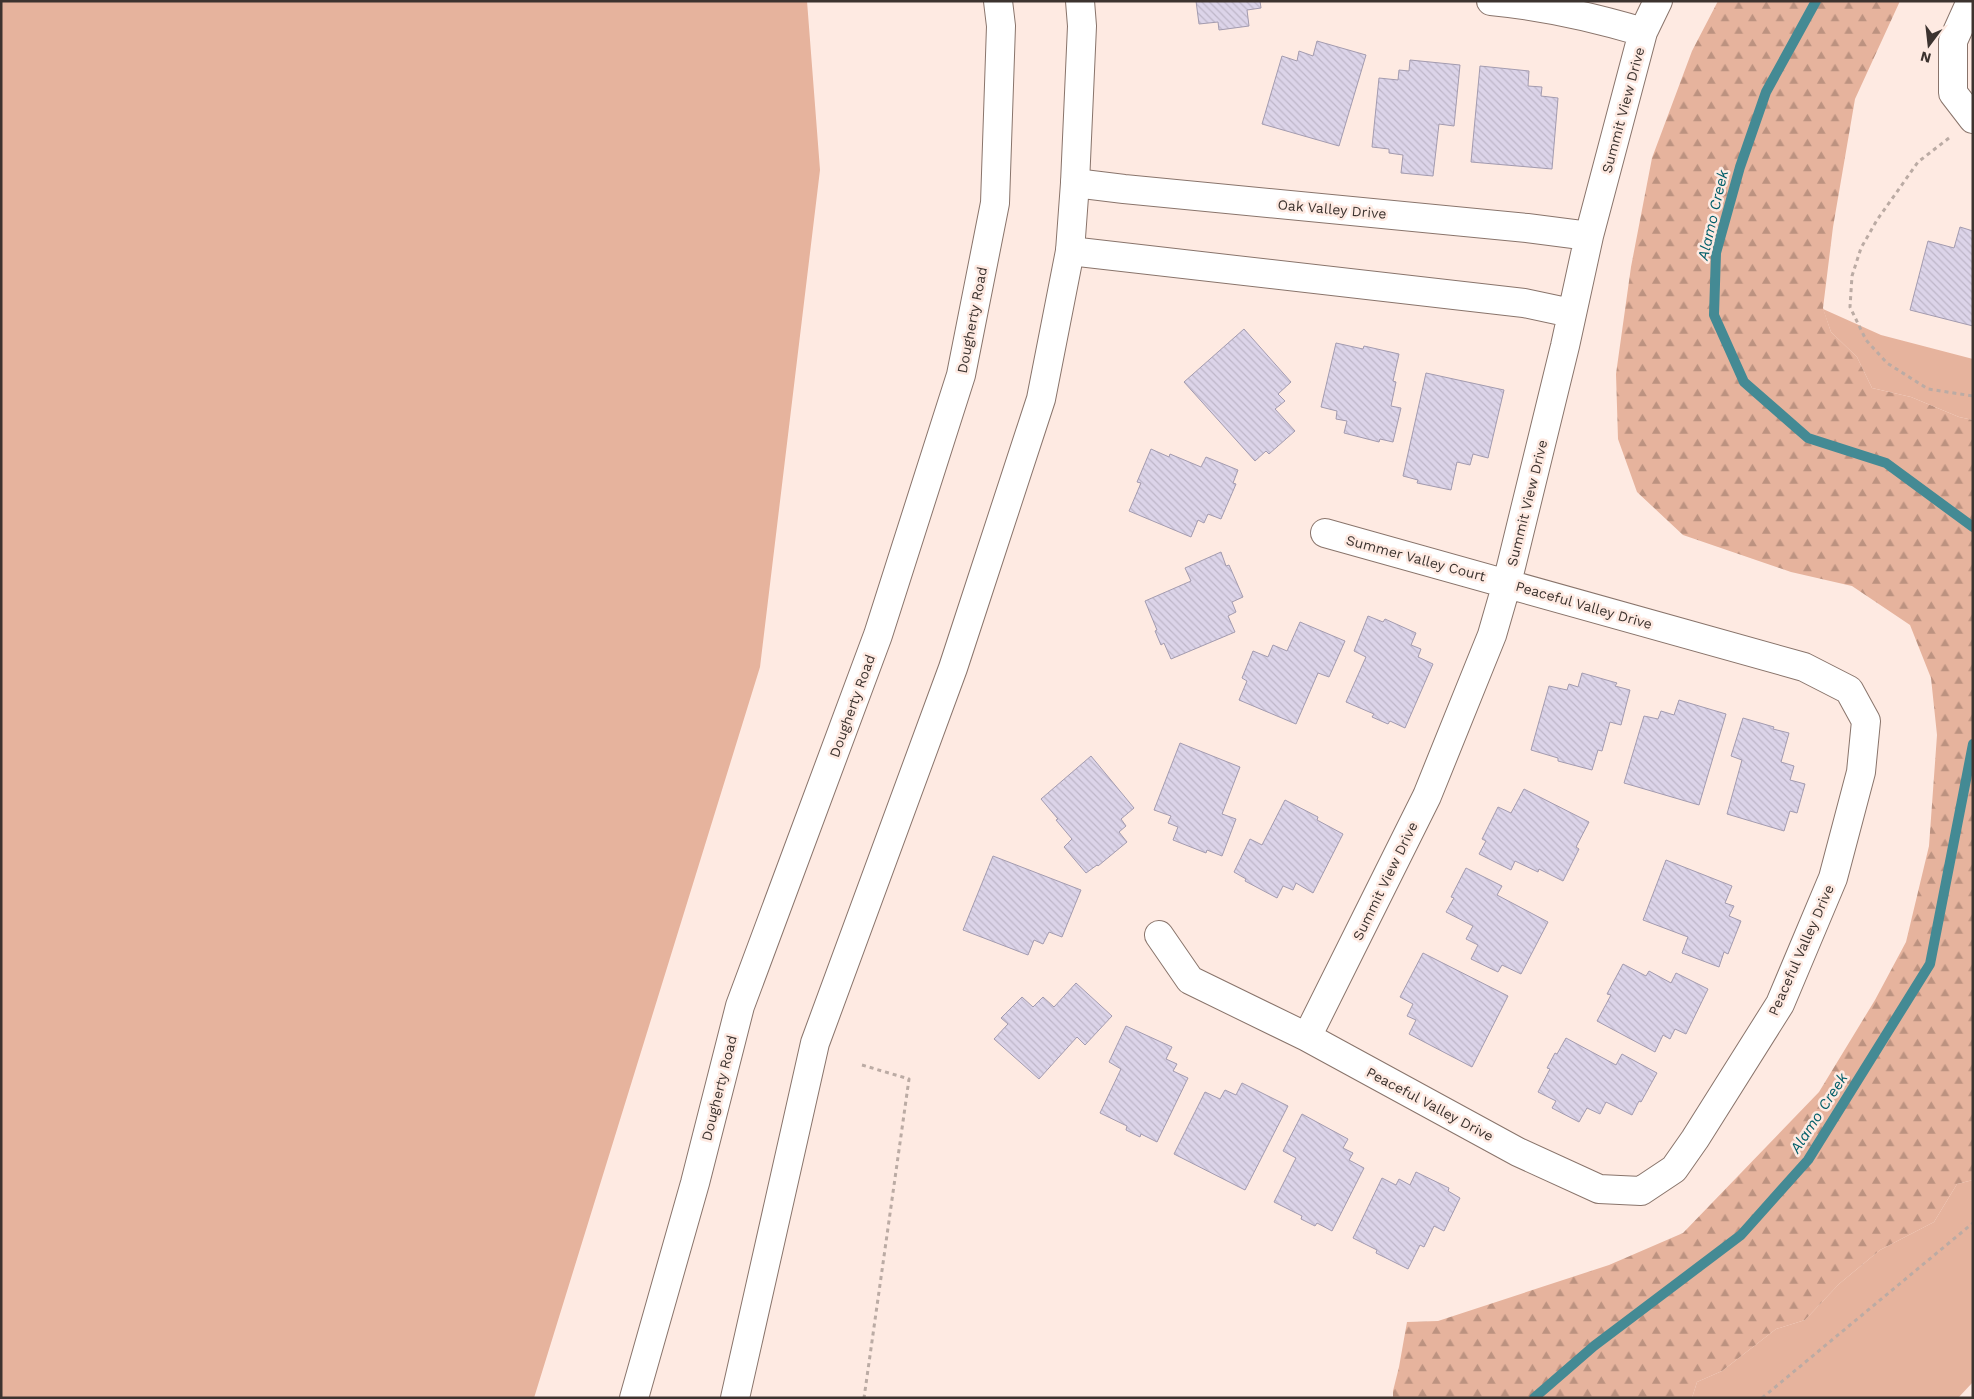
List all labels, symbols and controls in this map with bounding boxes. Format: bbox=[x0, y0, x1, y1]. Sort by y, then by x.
north arrow bbox=[1904, 20, 1954, 70]
street label: Summit View Drive bbox=[1598, 45, 1648, 175]
text: N bbox=[1919, 48, 1933, 67]
water label: Alamo Creek bbox=[1694, 167, 1732, 263]
street label: Oak Valley Drive bbox=[1277, 196, 1387, 222]
street label: Dougherty Road bbox=[954, 265, 990, 375]
street label: Summit View Drive bbox=[1504, 438, 1550, 568]
street label: Summer Valley Court bbox=[1344, 532, 1488, 584]
street label: Peaceful Valley Drive bbox=[1514, 578, 1654, 632]
street label: Dougherty Road bbox=[826, 652, 878, 760]
street label: Summit View Drive bbox=[1349, 819, 1421, 943]
street label: Peaceful Valley Drive bbox=[1765, 882, 1837, 1018]
street label: Dougherty Road bbox=[698, 1034, 740, 1142]
street label: Peaceful Valley Drive bbox=[1364, 1064, 1496, 1144]
water label: Alamo Creek bbox=[1786, 1069, 1852, 1157]

